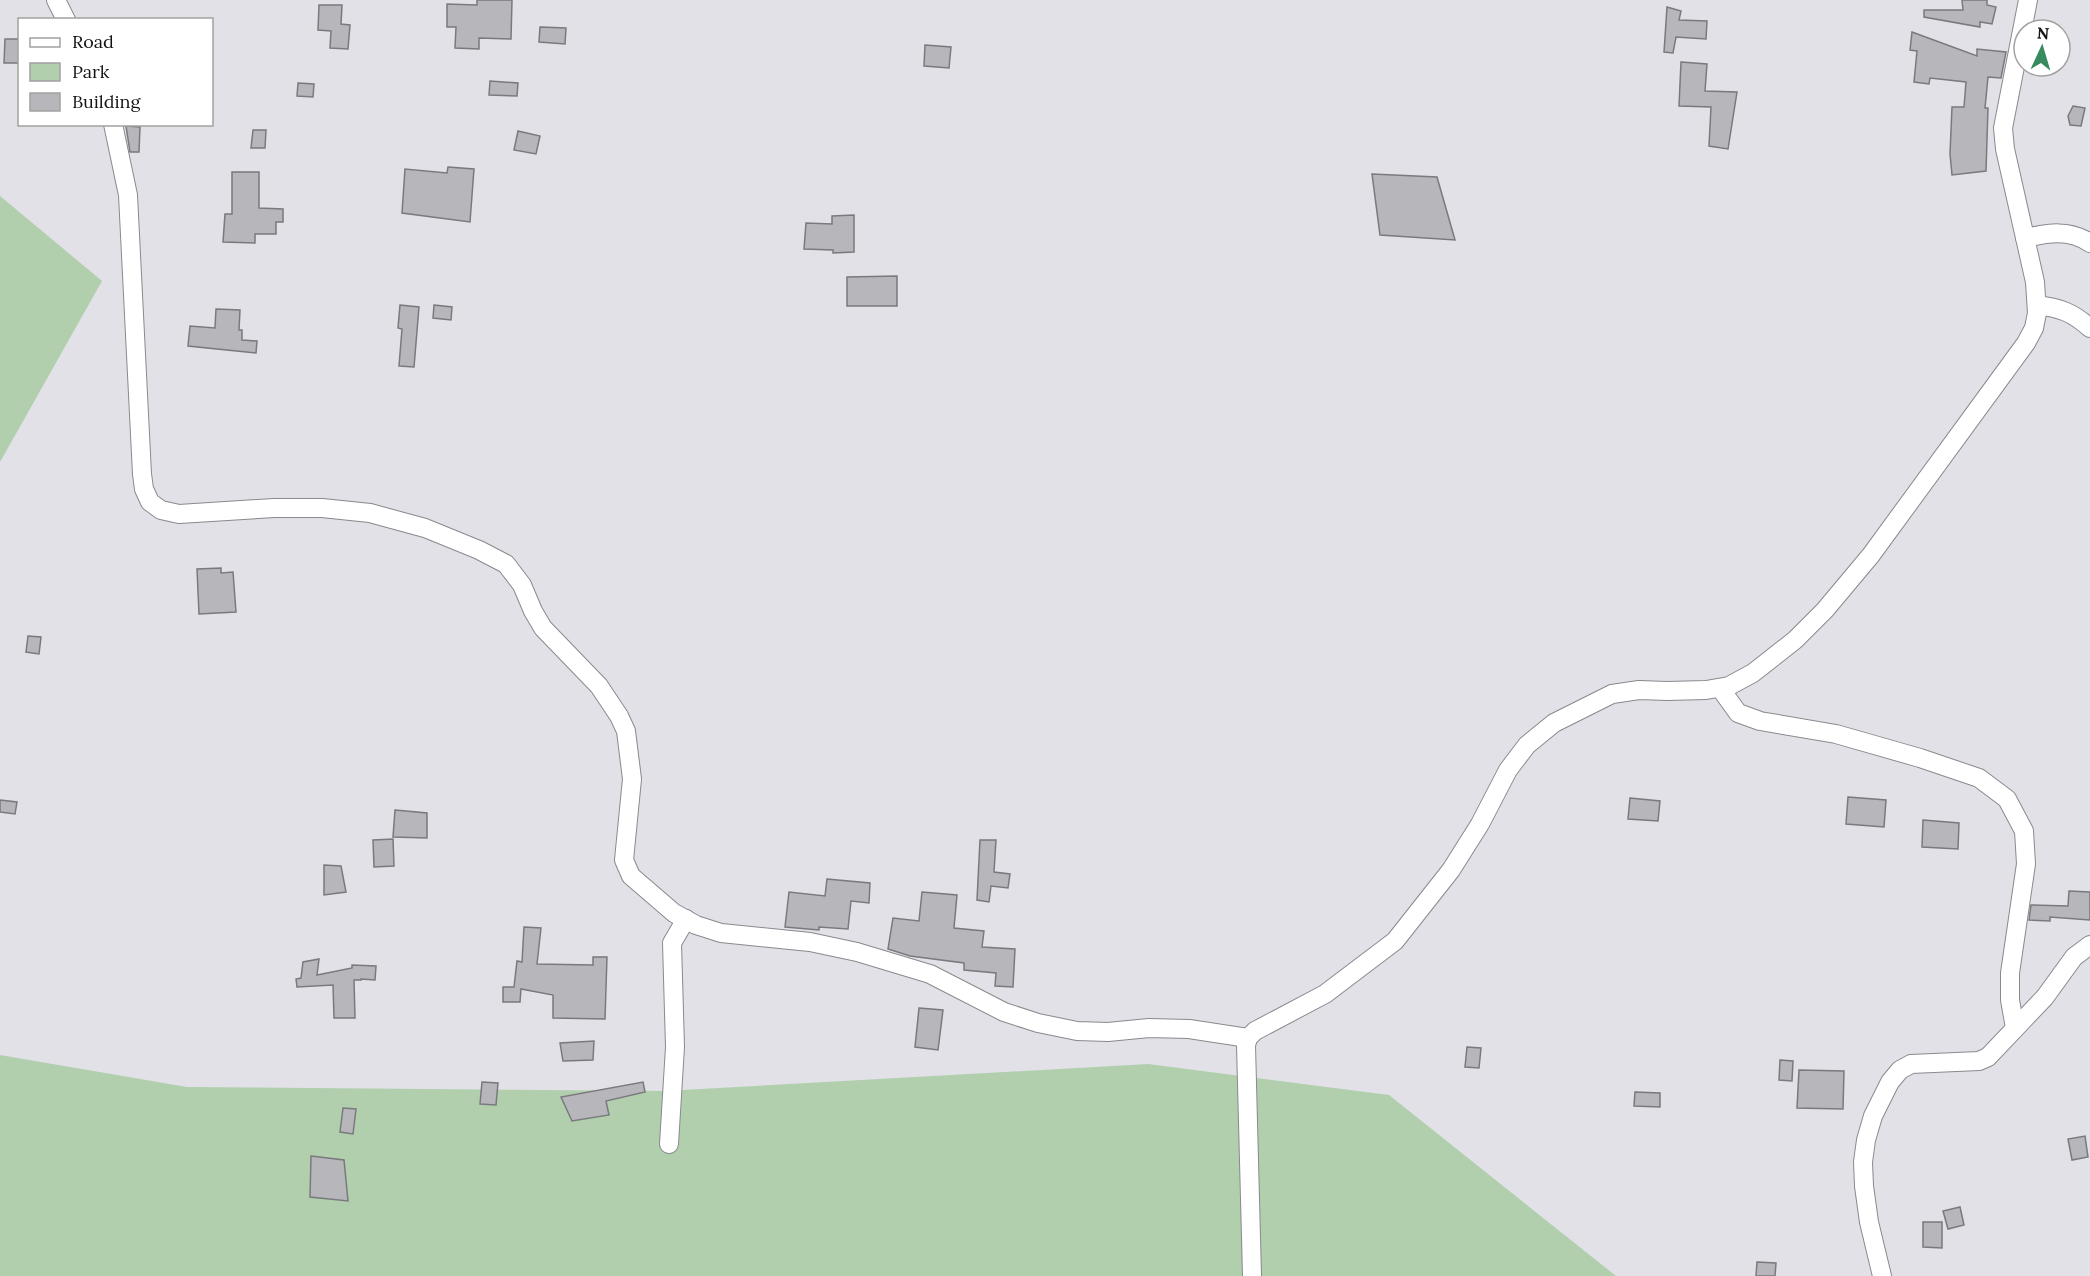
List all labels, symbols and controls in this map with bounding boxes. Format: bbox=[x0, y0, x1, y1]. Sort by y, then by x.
legend bbox=[18, 18, 213, 126]
north arrow bbox=[2012, 18, 2072, 78]
text: N bbox=[2036, 23, 2050, 43]
text: Road bbox=[72, 30, 114, 53]
text: Park bbox=[72, 60, 110, 83]
text: Building bbox=[72, 90, 142, 113]

